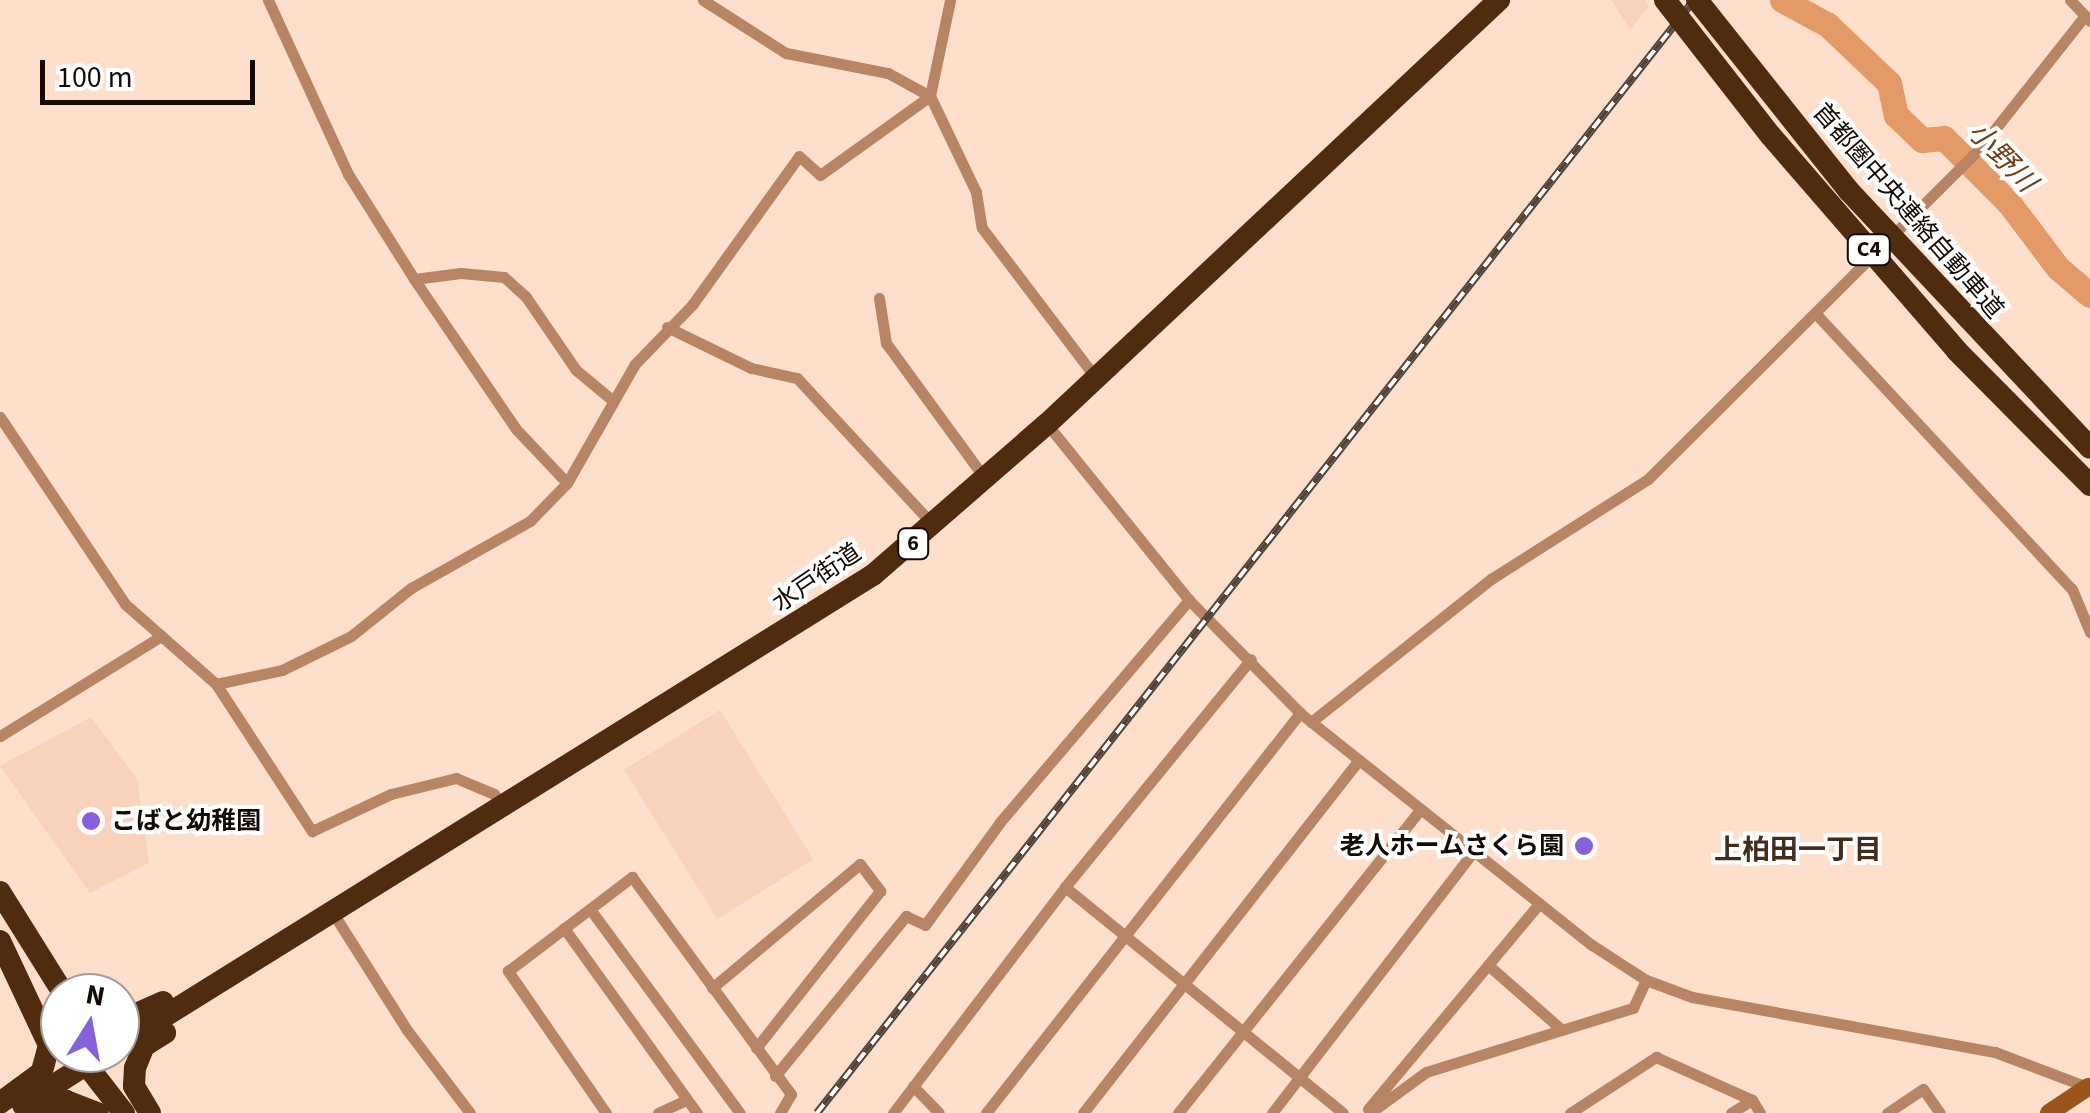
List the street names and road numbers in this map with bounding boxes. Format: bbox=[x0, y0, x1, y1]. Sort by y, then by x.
street label: 首都圏中央連絡自動車道 bbox=[1806, 97, 2010, 325]
road number: C4 bbox=[1846, 233, 1892, 267]
road number: 6 bbox=[896, 527, 930, 561]
street label: 水戸街道 bbox=[767, 538, 867, 618]

